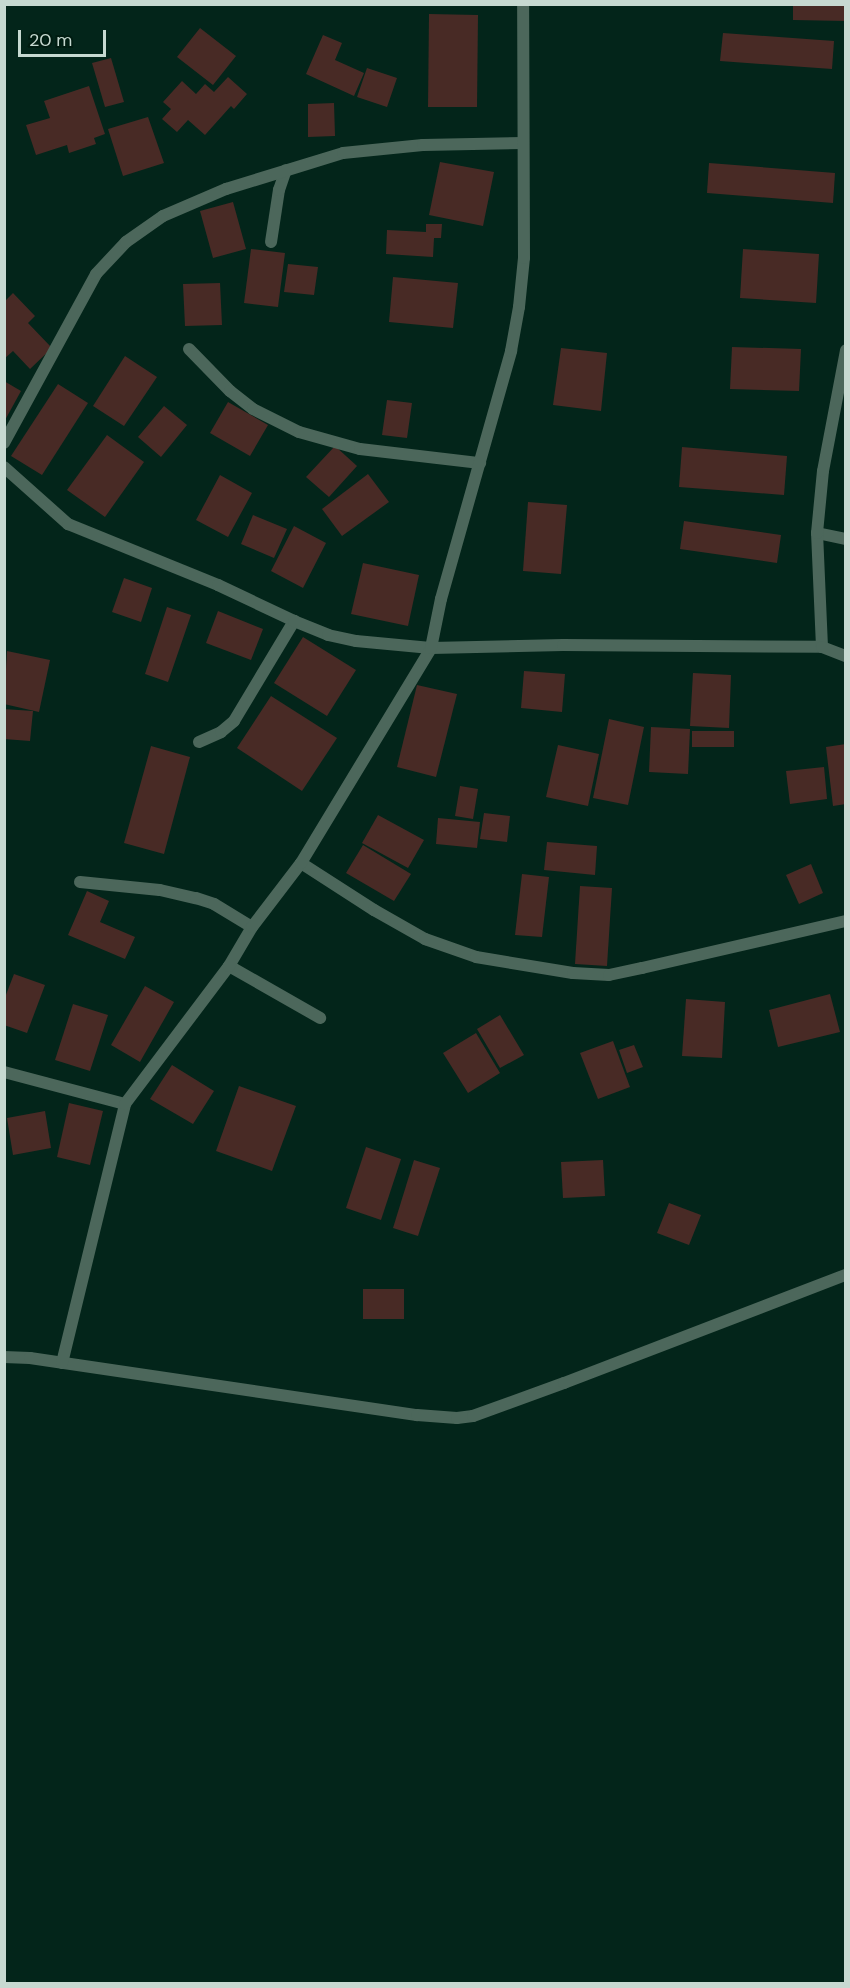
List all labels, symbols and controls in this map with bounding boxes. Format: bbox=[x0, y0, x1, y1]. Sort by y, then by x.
scale bar bbox=[21, 18, 110, 56]
text: 20 m bbox=[29, 28, 72, 52]

